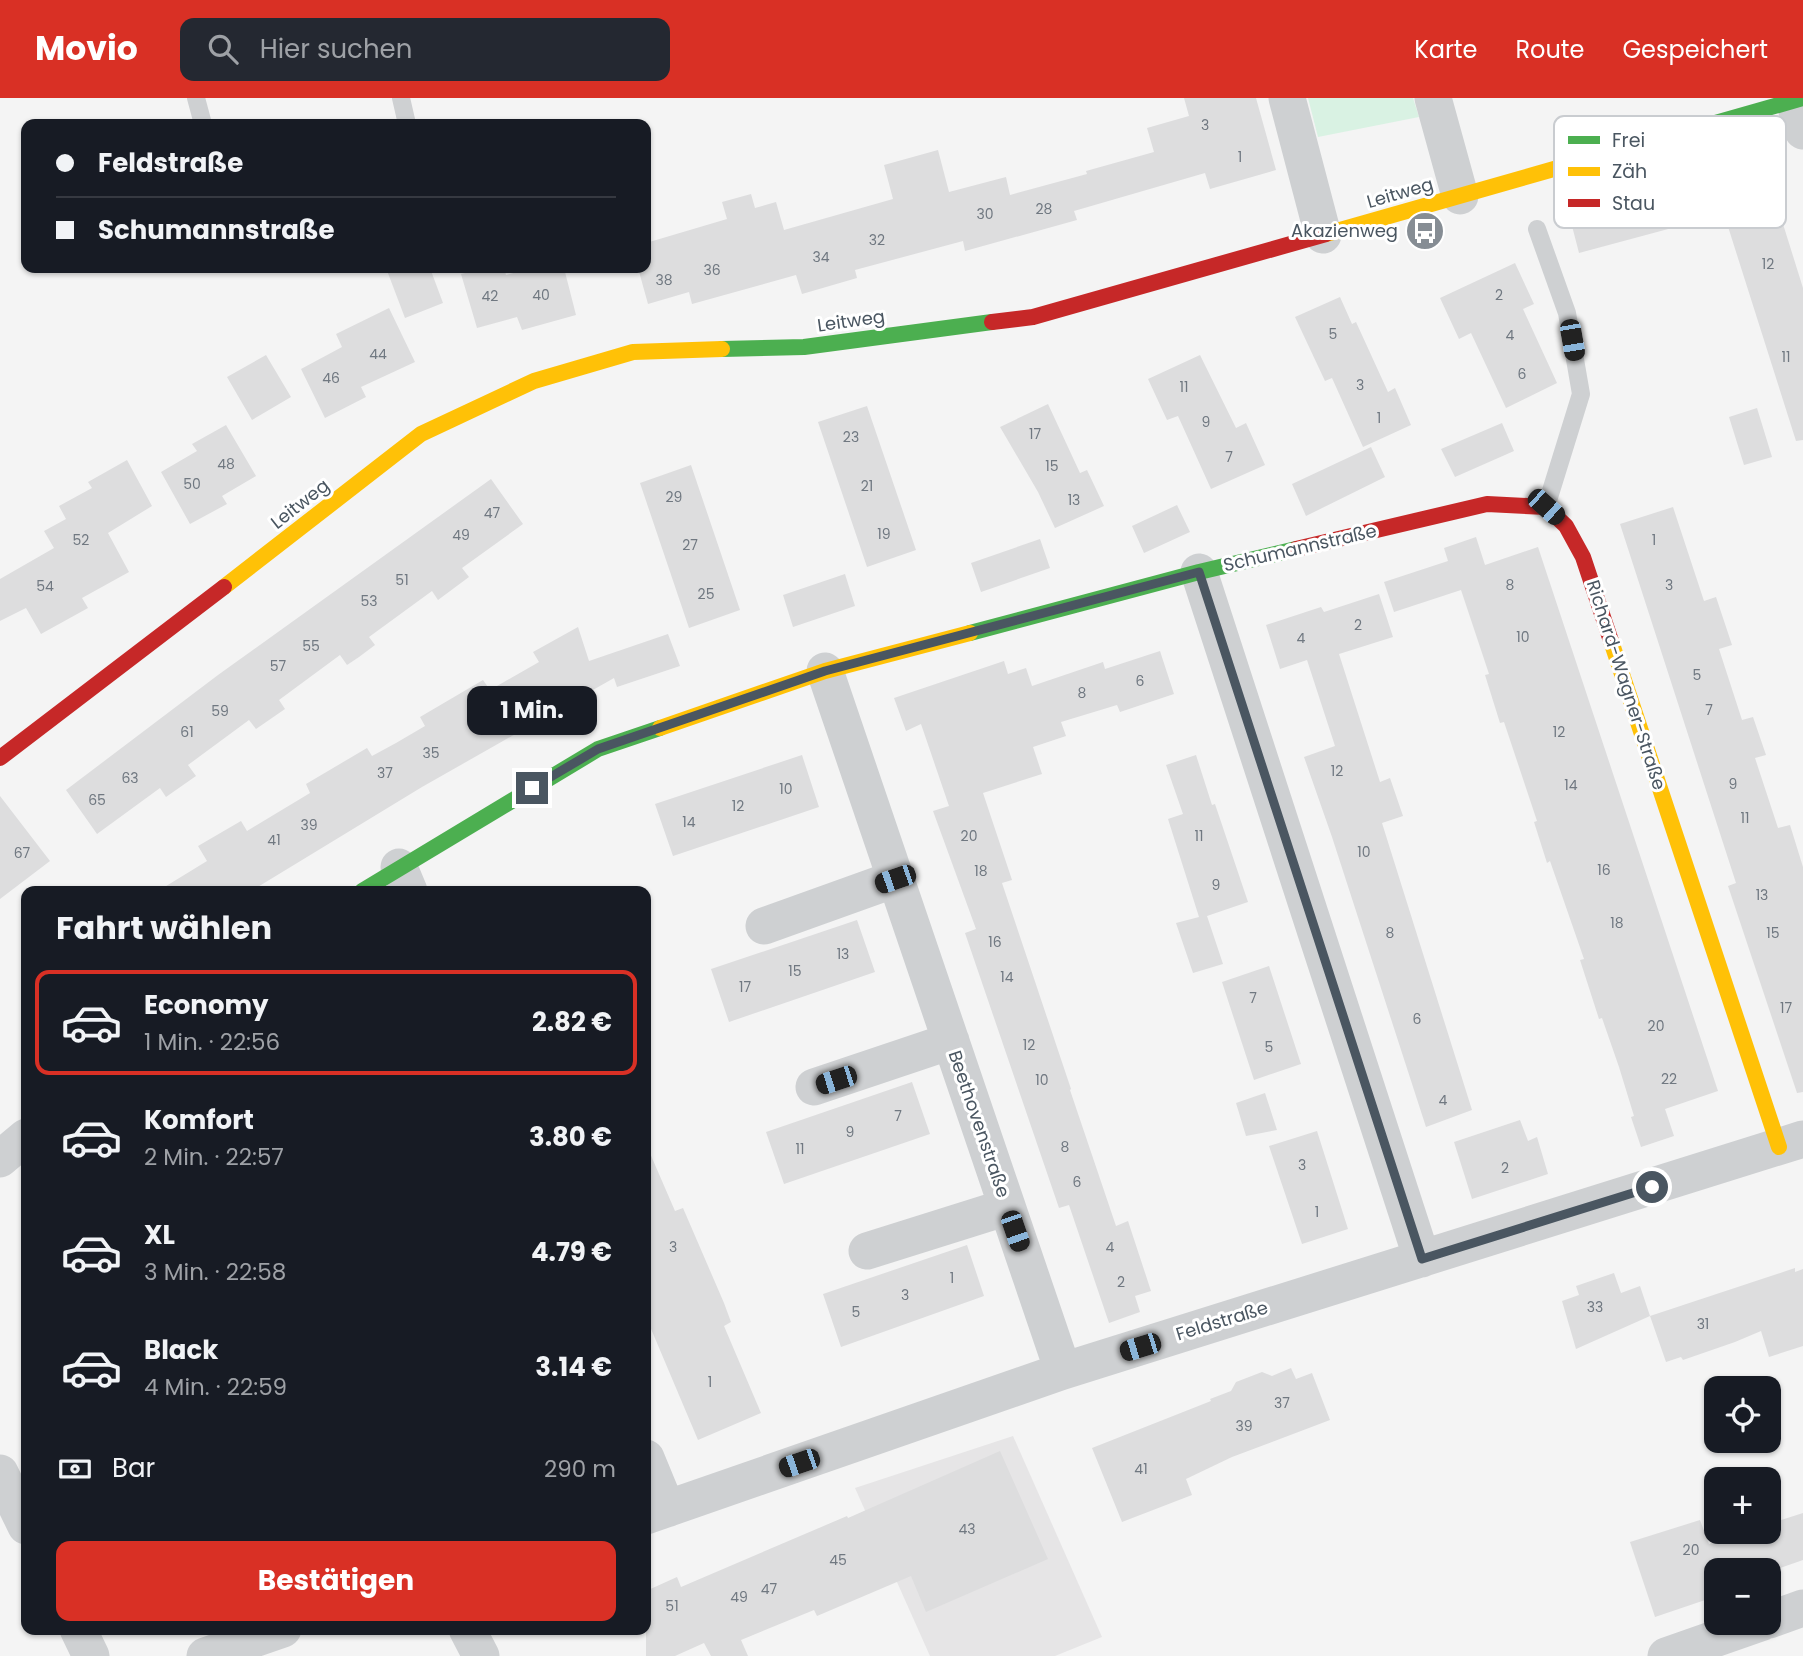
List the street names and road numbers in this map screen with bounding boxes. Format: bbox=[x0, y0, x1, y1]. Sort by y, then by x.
street label: Leitweg bbox=[1364, 171, 1436, 214]
street label: Leitweg bbox=[816, 303, 886, 338]
street label: Leitweg bbox=[265, 473, 334, 534]
street label: Schumannstraße bbox=[1221, 518, 1379, 577]
street label: Richard-Wagner-Straße bbox=[1581, 577, 1672, 793]
street label: Beethovenstraße bbox=[943, 1047, 1016, 1201]
street label: Feldstraße bbox=[1173, 1295, 1271, 1346]

